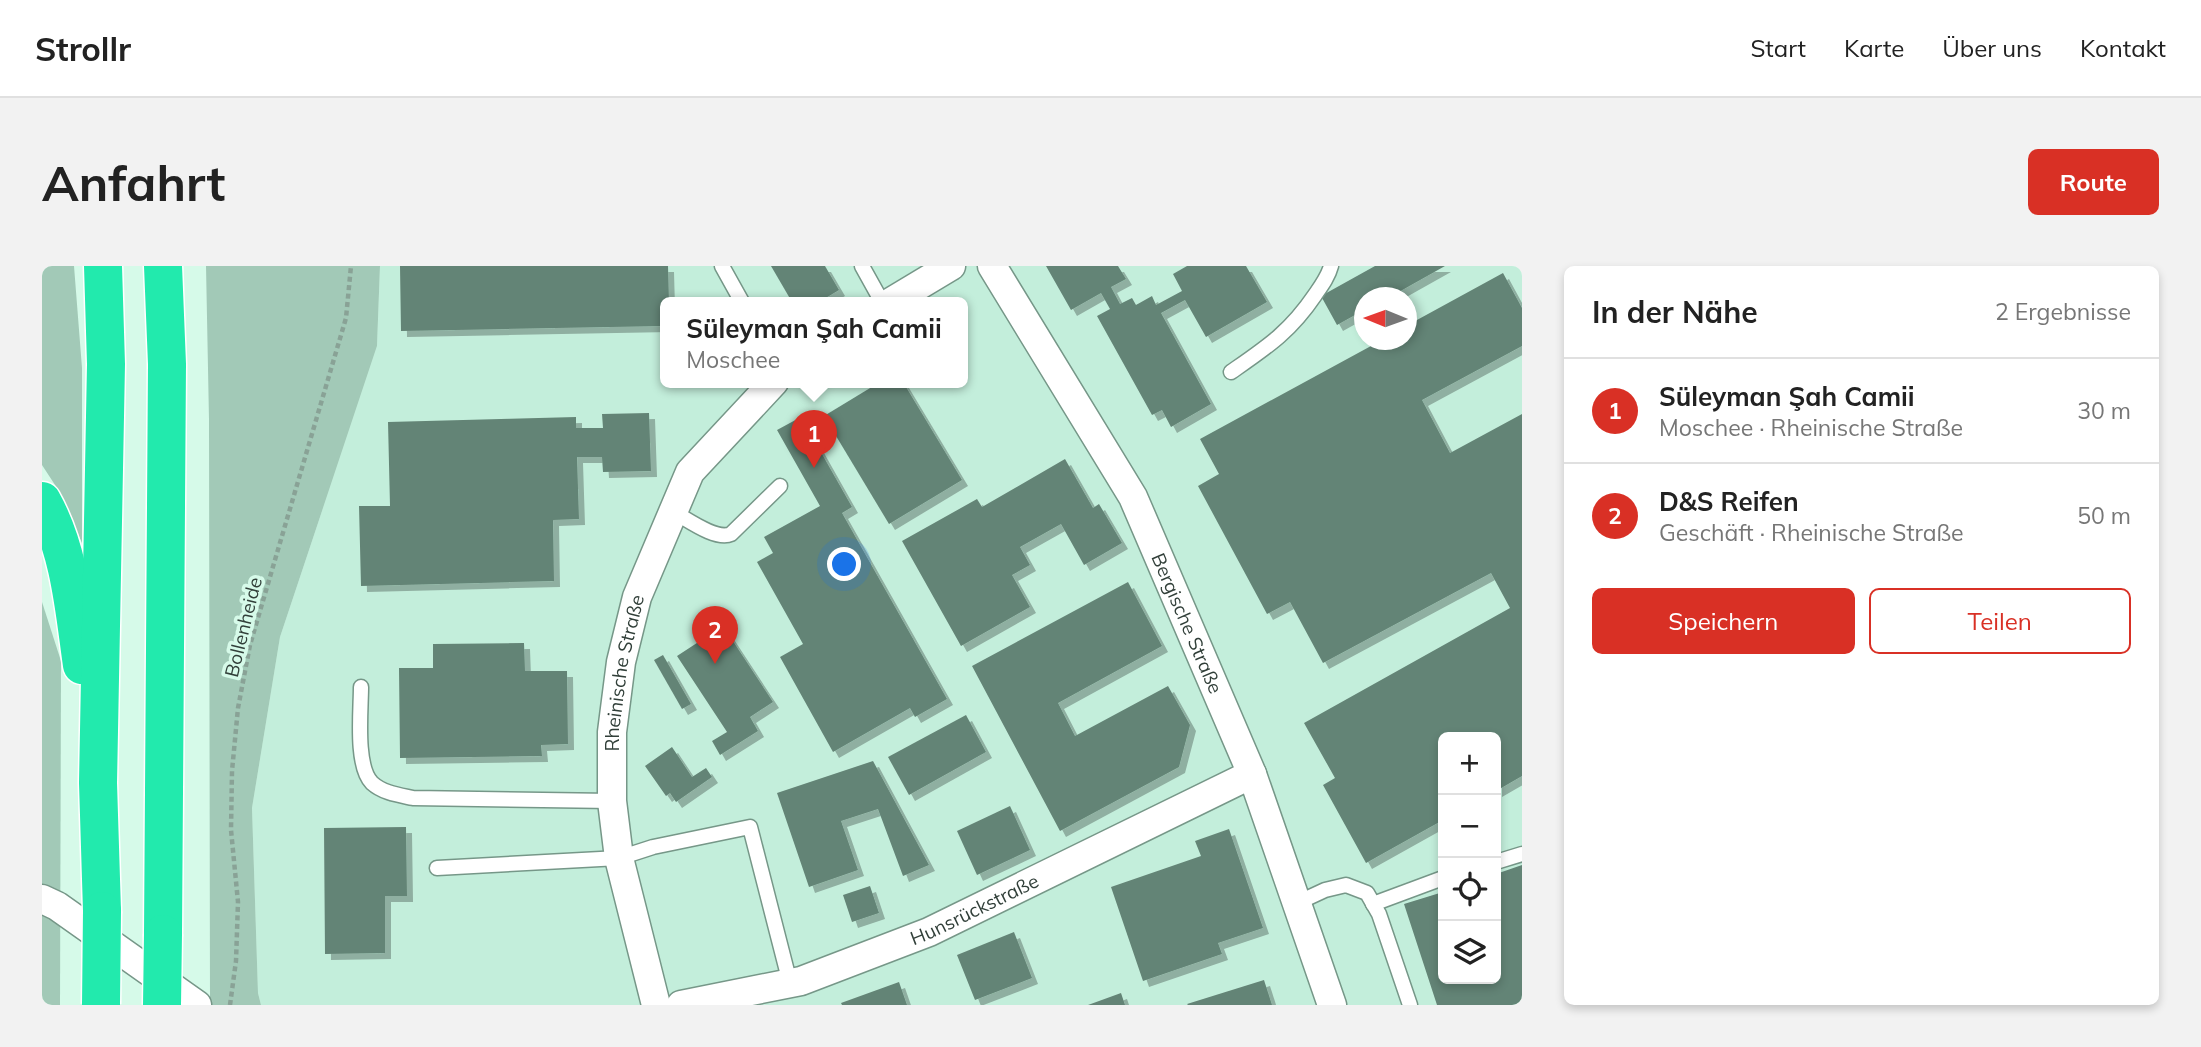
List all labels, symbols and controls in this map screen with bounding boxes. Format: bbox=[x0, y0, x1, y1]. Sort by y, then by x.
text: Strollr bbox=[35, 28, 131, 69]
text: Start bbox=[1750, 33, 1806, 63]
text: Karte bbox=[1844, 33, 1904, 63]
text: Über uns bbox=[1942, 33, 2042, 63]
text: Kontakt bbox=[2080, 33, 2166, 63]
button: Route bbox=[2028, 149, 2159, 215]
text: Anfahrt bbox=[42, 152, 225, 213]
north arrow bbox=[1354, 287, 1417, 350]
text: In der Nähe bbox=[1592, 293, 1758, 331]
popup bbox=[660, 297, 968, 388]
text: 2 Ergebnisse bbox=[1995, 297, 2131, 326]
text: Süleyman Şah Camii bbox=[686, 312, 942, 345]
text: Moschee bbox=[686, 345, 780, 374]
text: Süleyman Şah Camii bbox=[1659, 380, 1915, 413]
text: 1 bbox=[1608, 396, 1622, 425]
text: 30 m bbox=[2077, 396, 2131, 425]
pin: 1 bbox=[791, 410, 837, 468]
text: Moschee · Rheinische Straße bbox=[1659, 413, 1963, 442]
text: D&S Reifen bbox=[1659, 485, 1799, 518]
text: 2 bbox=[1608, 501, 1622, 530]
text: 50 m bbox=[2077, 501, 2131, 530]
text: Geschäft · Rheinische Straße bbox=[1659, 518, 1964, 547]
your location bbox=[827, 547, 861, 581]
street label: Bergische Straße bbox=[1147, 549, 1228, 697]
street label: Bollenheide bbox=[219, 575, 267, 679]
button: Speichern bbox=[1592, 588, 1855, 654]
button: Teilen bbox=[1869, 588, 2131, 654]
street label: Rheinische Straße bbox=[600, 592, 649, 752]
pin: 2 bbox=[692, 606, 738, 664]
map controls bbox=[1438, 732, 1501, 984]
button: + bbox=[1438, 732, 1501, 795]
button: − bbox=[1438, 795, 1501, 858]
button: locate bbox=[1438, 858, 1501, 921]
street label: Hunsrückstraße bbox=[907, 868, 1042, 950]
button: layers bbox=[1438, 921, 1501, 984]

